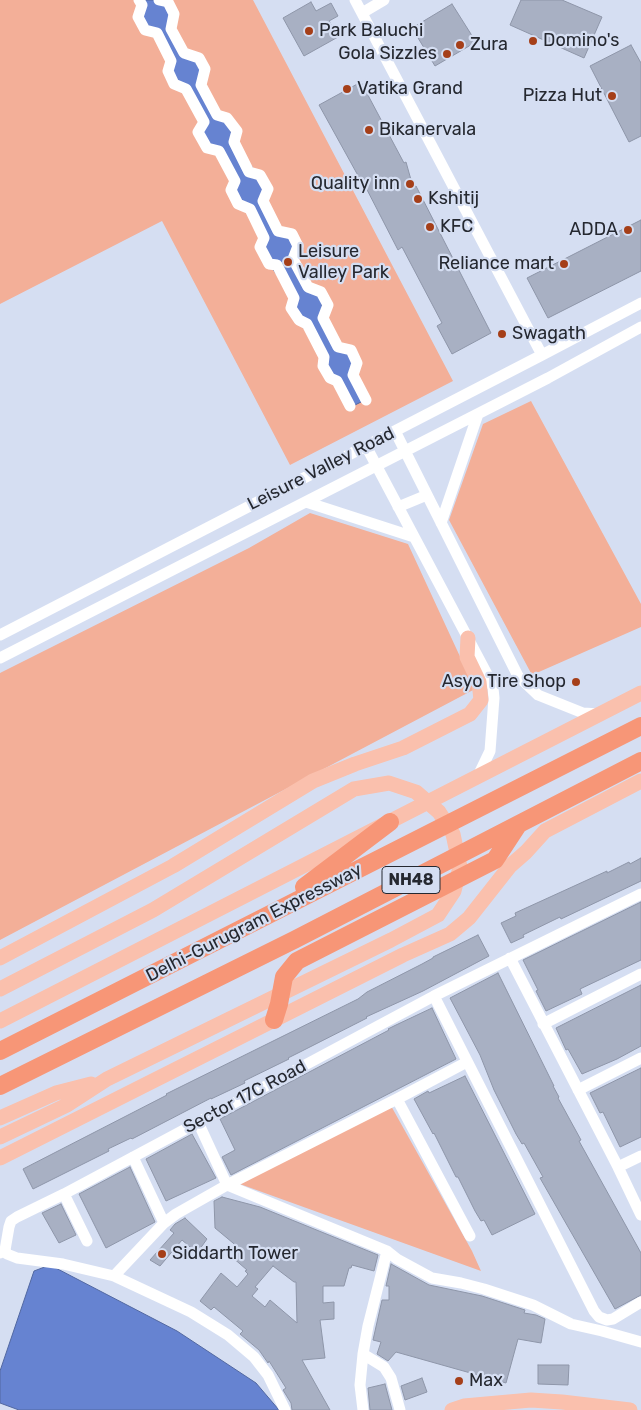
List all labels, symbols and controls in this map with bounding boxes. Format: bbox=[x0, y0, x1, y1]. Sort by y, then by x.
place label: Park Baluchi bbox=[319, 20, 423, 42]
marker: Park Baluchi bbox=[303, 25, 315, 37]
place label: Domino's bbox=[543, 30, 620, 52]
place label: Zura bbox=[470, 34, 508, 56]
marker: Domino's bbox=[527, 35, 539, 47]
marker: Zura bbox=[454, 39, 466, 51]
place label: Gola Sizzles bbox=[338, 43, 437, 65]
marker: Gola Sizzles bbox=[441, 48, 453, 60]
place label: Vatika Grand bbox=[357, 78, 463, 100]
marker: Vatika Grand bbox=[341, 83, 353, 95]
place label: Pizza Hut bbox=[523, 85, 602, 107]
marker: Pizza Hut bbox=[606, 90, 618, 102]
place label: Bikanervala bbox=[379, 119, 476, 141]
marker: Bikanervala bbox=[363, 124, 375, 136]
place label: Quality inn bbox=[311, 173, 400, 195]
marker: Quality inn bbox=[404, 178, 416, 190]
place label: Kshitij bbox=[428, 188, 479, 210]
marker: Kshitij bbox=[412, 193, 424, 205]
place label: KFC bbox=[440, 216, 473, 238]
place label: ADDA bbox=[569, 219, 618, 241]
marker: KFC bbox=[424, 221, 436, 233]
marker: ADDA bbox=[622, 224, 634, 236]
place label: Leisure Valley Park bbox=[298, 241, 389, 284]
place label: Reliance mart bbox=[438, 253, 554, 275]
marker: Leisure Valley Park bbox=[282, 256, 294, 268]
marker: Reliance mart bbox=[558, 258, 570, 270]
place label: Swagath bbox=[512, 323, 586, 345]
marker: Swagath bbox=[496, 328, 508, 340]
street label: Leisure Valley Road bbox=[244, 423, 398, 515]
place label: Asyo Tire Shop bbox=[442, 671, 566, 693]
marker: Asyo Tire Shop bbox=[570, 676, 582, 688]
street label: Delhi-Gurugram Expressway bbox=[142, 859, 366, 987]
road number: NH48 bbox=[382, 866, 440, 894]
street label: Sector 17C Road bbox=[180, 1056, 310, 1138]
place label: Siddarth Tower bbox=[172, 1243, 298, 1265]
marker: Siddarth Tower bbox=[156, 1248, 168, 1260]
place label: Max bbox=[469, 1370, 503, 1392]
marker: Max bbox=[453, 1375, 465, 1387]

